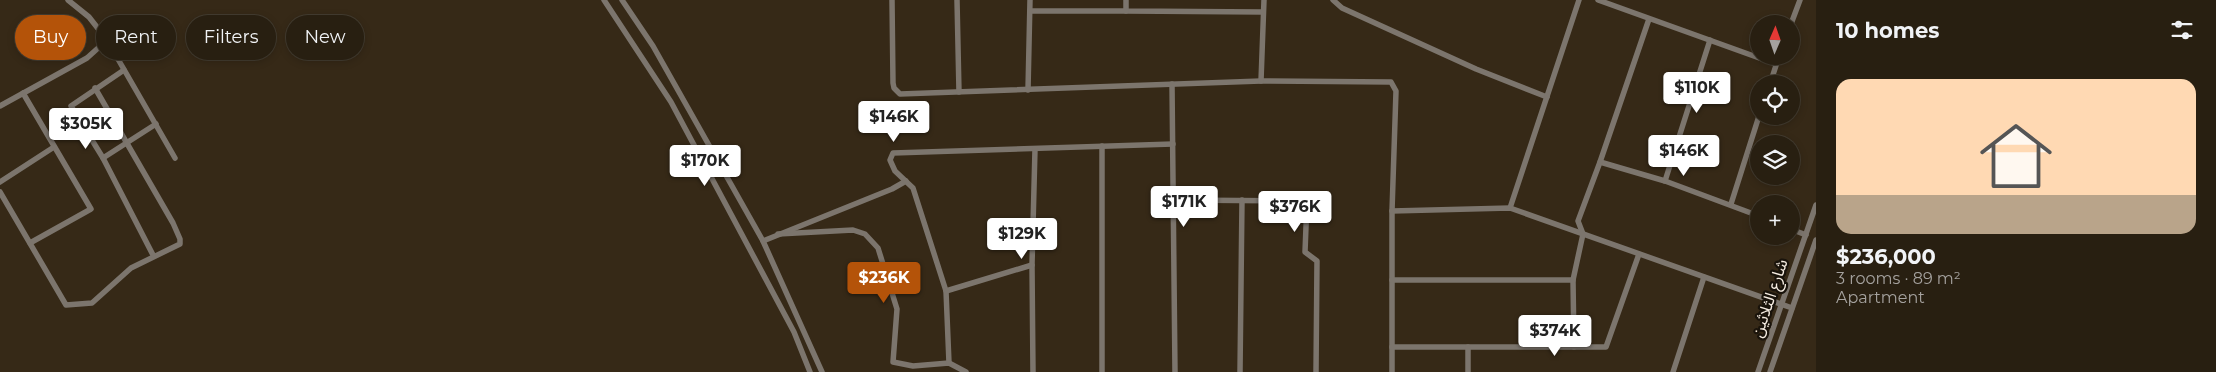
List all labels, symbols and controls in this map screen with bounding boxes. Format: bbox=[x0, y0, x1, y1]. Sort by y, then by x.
chip: Buy bbox=[15, 15, 86, 60]
chip: Rent bbox=[96, 15, 176, 60]
chip: Filters bbox=[186, 15, 276, 60]
chip: New bbox=[286, 15, 364, 60]
north arrow bbox=[1750, 15, 1800, 65]
map controls bbox=[1750, 15, 1800, 245]
icon: filters bbox=[2168, 16, 2196, 44]
text: 10 homes bbox=[1836, 18, 1939, 43]
pin: $110K bbox=[1662, 72, 1732, 114]
button: locate bbox=[1750, 75, 1800, 125]
text: $110K bbox=[1674, 78, 1720, 97]
pin: $146K bbox=[859, 100, 929, 143]
text: $146K bbox=[869, 107, 919, 126]
pin: $305K bbox=[51, 108, 121, 150]
icon: home bbox=[1971, 111, 2061, 201]
text: $305K bbox=[60, 114, 112, 133]
pin: $146K bbox=[1649, 134, 1719, 177]
button: layers bbox=[1750, 135, 1800, 185]
text: $146K bbox=[1659, 141, 1709, 160]
pin: $170K bbox=[670, 144, 740, 187]
text: $170K bbox=[681, 151, 729, 170]
pin: $171K bbox=[1149, 186, 1219, 228]
pin: $376K bbox=[1260, 190, 1330, 233]
text: $171K bbox=[1162, 192, 1206, 211]
button: + bbox=[1750, 195, 1800, 245]
text: $376K bbox=[1269, 197, 1321, 216]
pin: $129K bbox=[987, 218, 1057, 260]
text: $129K bbox=[998, 224, 1046, 243]
text: $236,000 bbox=[1836, 244, 1936, 269]
street label: شارع الثلاثين bbox=[1747, 257, 1795, 341]
pin: $236K bbox=[849, 262, 919, 304]
text: $236K bbox=[858, 268, 910, 287]
text: 3 rooms · 89 m² bbox=[1836, 269, 1961, 288]
text: Apartment bbox=[1836, 288, 1925, 307]
pin: $374K bbox=[1520, 314, 1590, 357]
text: $374K bbox=[1529, 321, 1581, 340]

